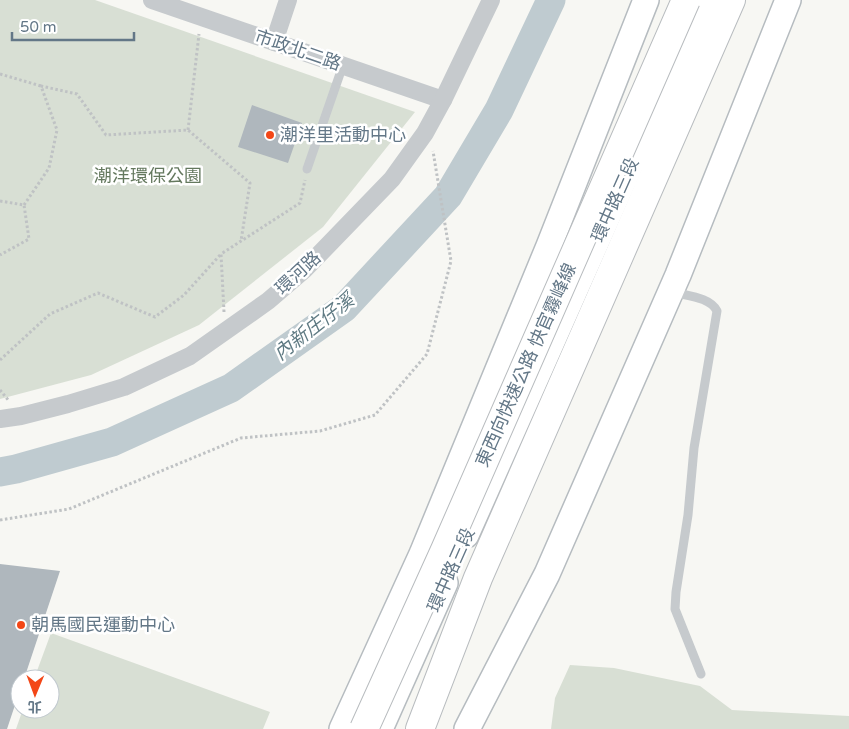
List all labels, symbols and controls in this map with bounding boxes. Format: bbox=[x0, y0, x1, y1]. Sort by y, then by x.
scale bar bbox=[12, 10, 135, 42]
text: 50 m bbox=[20, 18, 57, 36]
street label: 市政北二路 bbox=[252, 25, 344, 75]
place label: 潮洋里活動中心 bbox=[280, 124, 406, 146]
marker: 潮洋里活動中心 bbox=[264, 129, 276, 141]
street label: 環中路三段 bbox=[587, 154, 643, 246]
park label: 潮洋環保公園 bbox=[94, 165, 202, 187]
street label: 環河路 bbox=[271, 247, 325, 299]
street label: 東西向快速公路 快官霧峰線 bbox=[471, 260, 581, 470]
water label: 內新庄仔溪 bbox=[270, 287, 361, 365]
street label: 環中路三段 bbox=[423, 524, 479, 616]
place label: 朝馬國民運動中心 bbox=[31, 614, 175, 636]
marker: 朝馬國民運動中心 bbox=[15, 619, 27, 631]
north arrow bbox=[10, 669, 60, 719]
text: 北 bbox=[28, 698, 42, 715]

